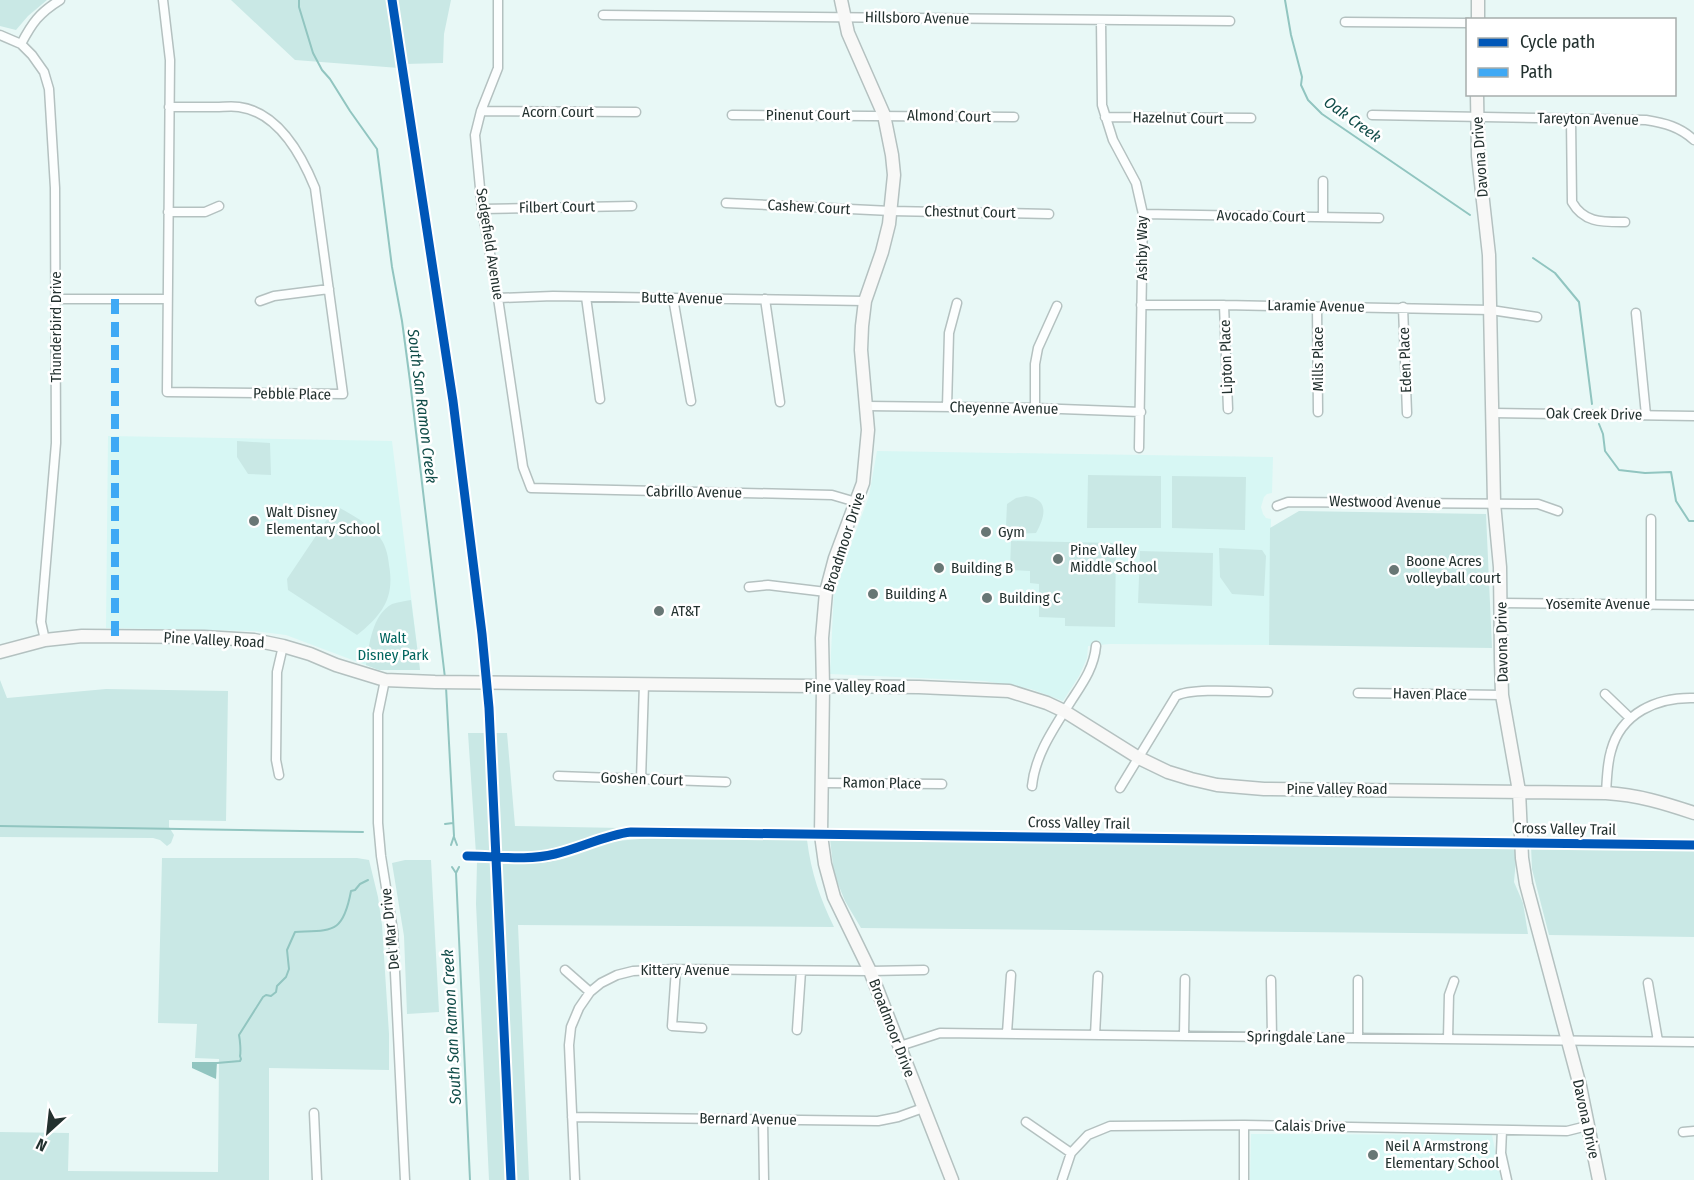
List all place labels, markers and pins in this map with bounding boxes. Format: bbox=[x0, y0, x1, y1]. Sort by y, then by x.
place label: Walt Disney Elementary School bbox=[266, 503, 380, 538]
marker: Walt Disney Elementary School bbox=[247, 514, 261, 528]
place label: Gym bbox=[998, 523, 1025, 541]
marker: Gym bbox=[979, 525, 993, 539]
place label: Pine Valley Middle School bbox=[1070, 541, 1157, 576]
marker: Pine Valley Middle School bbox=[1051, 552, 1065, 566]
place label: Boone Acres volleyball court bbox=[1406, 552, 1501, 587]
place label: Building B bbox=[951, 559, 1013, 577]
marker: Building B bbox=[932, 561, 946, 575]
marker: Boone Acres volleyball court bbox=[1387, 563, 1401, 577]
place label: Building A bbox=[885, 585, 947, 603]
marker: Building A bbox=[866, 587, 880, 601]
place label: Building C bbox=[999, 589, 1061, 607]
marker: Building C bbox=[980, 591, 994, 605]
place label: AT&T bbox=[671, 602, 700, 620]
marker: AT&T bbox=[652, 604, 666, 618]
place label: Neil A Armstrong Elementary School bbox=[1385, 1137, 1499, 1172]
marker: Neil A Armstrong Elementary School bbox=[1366, 1148, 1380, 1162]

